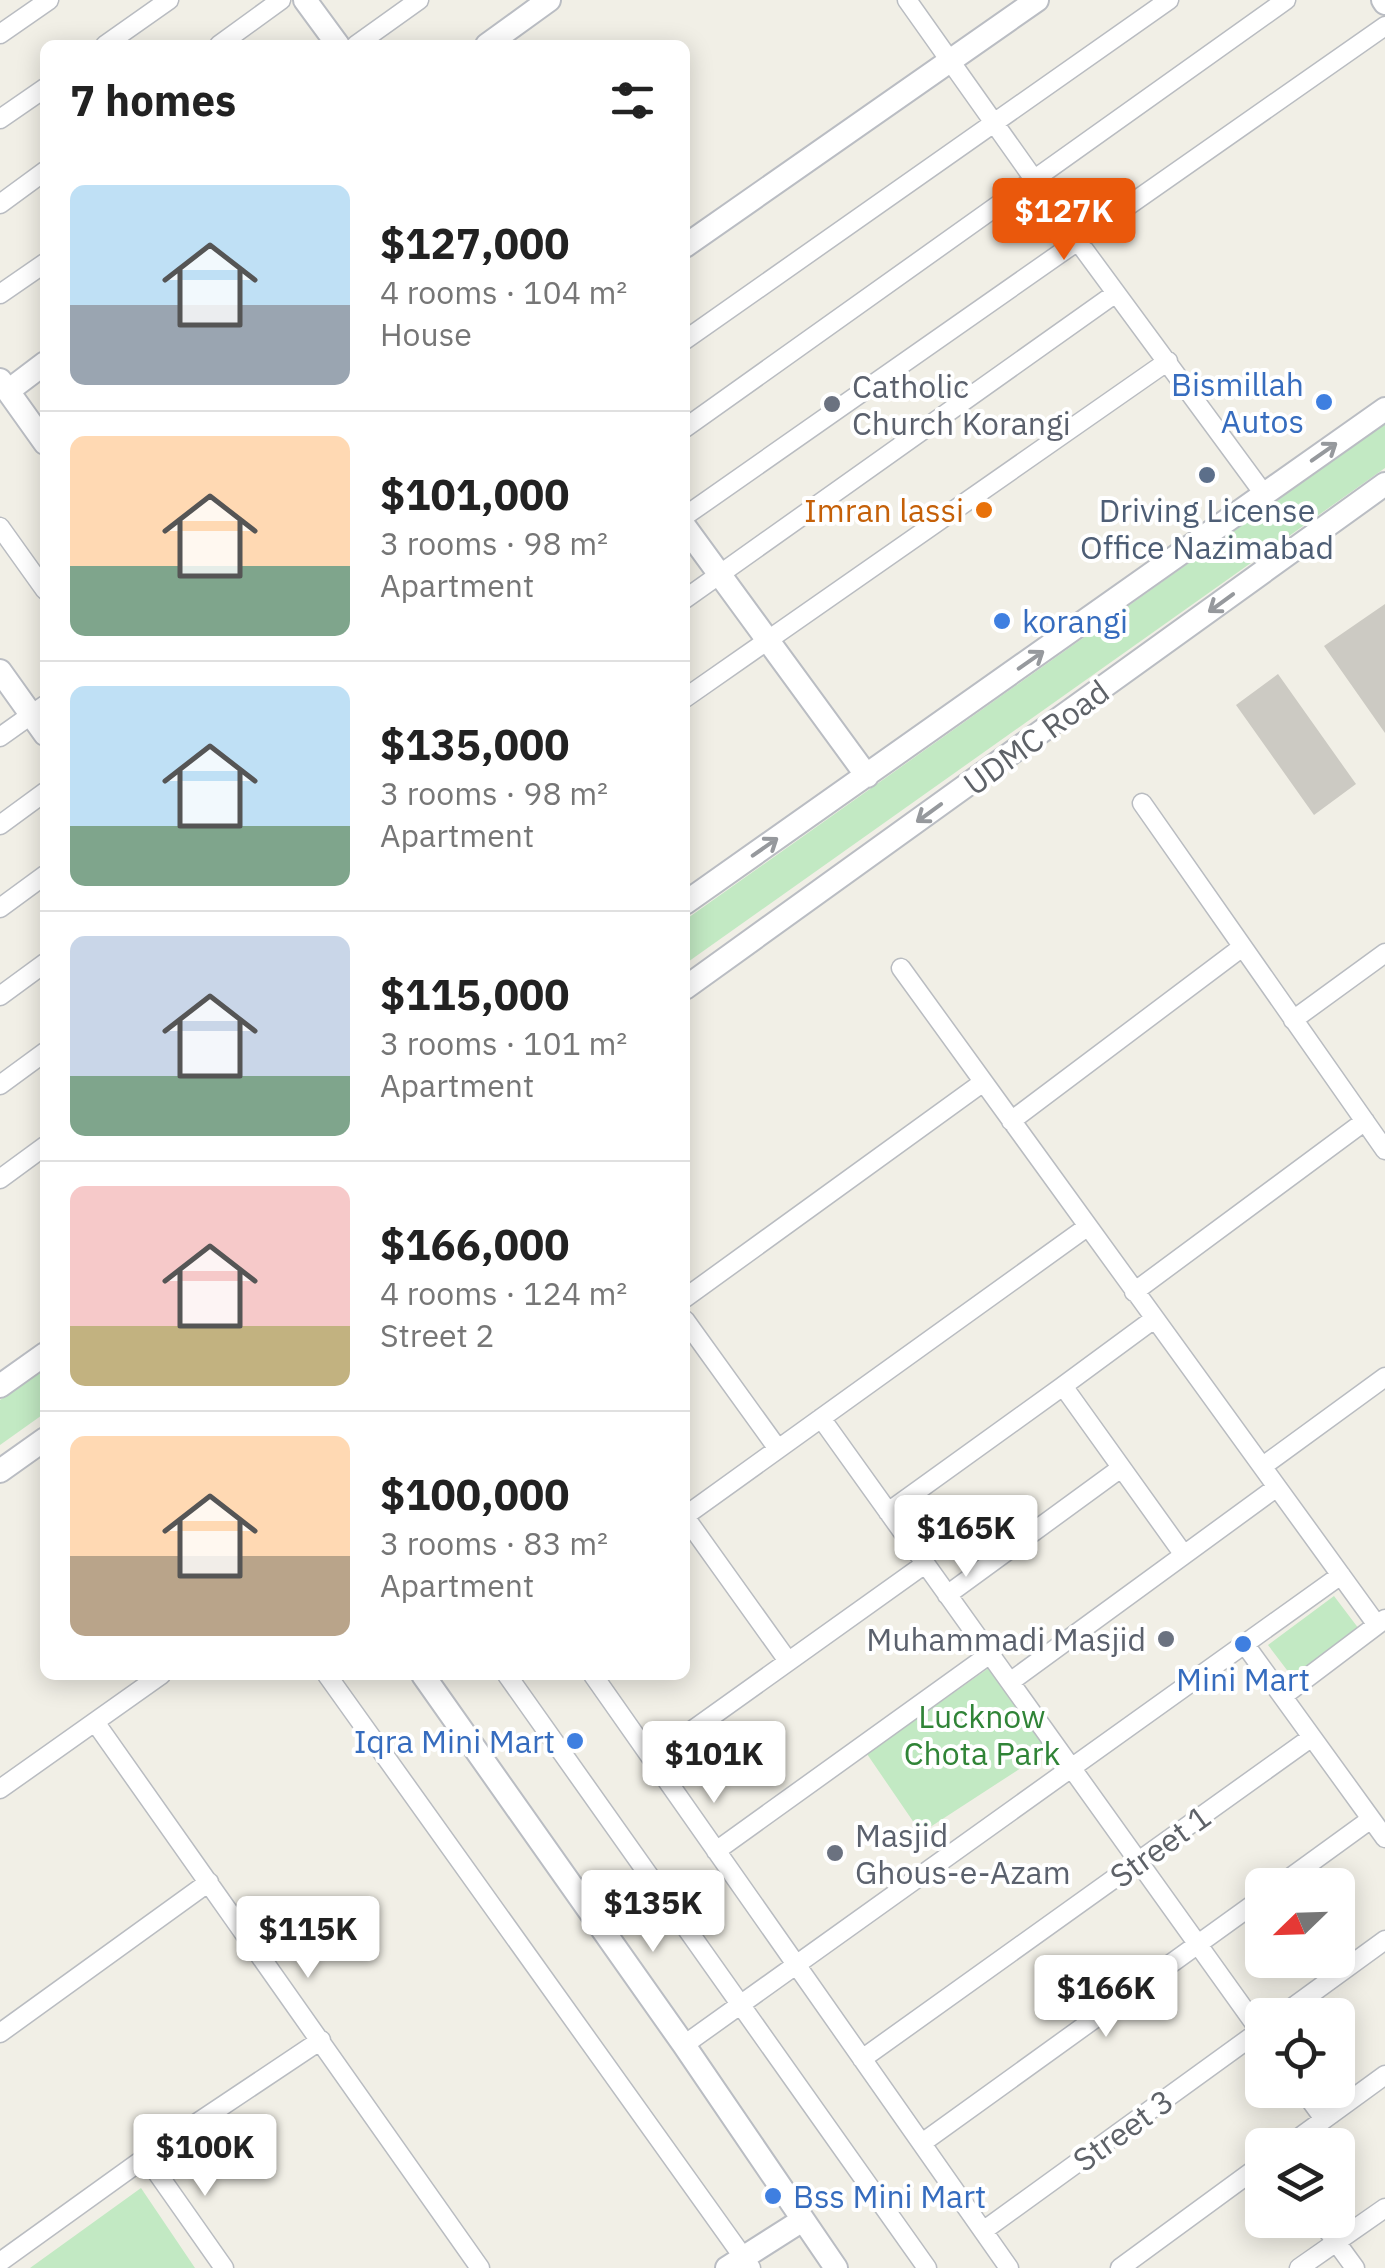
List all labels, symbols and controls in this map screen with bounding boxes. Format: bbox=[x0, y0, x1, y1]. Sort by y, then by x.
text: 7 homes bbox=[70, 73, 236, 128]
icon: filters bbox=[605, 73, 660, 128]
pin: $127K bbox=[994, 178, 1134, 263]
text: $127K bbox=[1014, 189, 1114, 231]
text: $127,000 bbox=[380, 216, 569, 271]
icon: home bbox=[150, 225, 270, 345]
text: 4 rooms · 104 m² bbox=[380, 271, 627, 313]
text: House bbox=[380, 313, 472, 355]
place label: Bismillah Autos bbox=[1171, 363, 1304, 442]
place label: Catholic Church Korangi bbox=[852, 365, 1071, 444]
marker: Bismillah Autos bbox=[1313, 391, 1335, 413]
marker: Catholic Church Korangi bbox=[821, 393, 843, 415]
one-way arrow bbox=[1310, 442, 1338, 463]
marker: Driving License Office Nazimabad bbox=[1196, 464, 1218, 486]
text: $101,000 bbox=[380, 467, 569, 522]
icon: home bbox=[150, 476, 270, 596]
place label: Imran lassi bbox=[804, 489, 964, 531]
place label: Driving License Office Nazimabad bbox=[1080, 489, 1334, 568]
marker: Imran lassi bbox=[973, 499, 995, 521]
text: 3 rooms · 98 m² bbox=[380, 522, 608, 564]
text: Apartment bbox=[380, 564, 534, 606]
one-way arrow bbox=[1208, 592, 1235, 613]
place label: korangi bbox=[1022, 600, 1128, 642]
marker: korangi bbox=[991, 610, 1013, 632]
one-way arrow bbox=[1016, 650, 1044, 671]
street label: UDMC Road bbox=[955, 670, 1117, 804]
text: $135,000 bbox=[380, 717, 569, 772]
icon: home bbox=[150, 726, 270, 846]
text: 3 rooms · 98 m² bbox=[380, 772, 608, 814]
one-way arrow bbox=[916, 803, 943, 824]
text: Apartment bbox=[380, 814, 534, 856]
one-way arrow bbox=[751, 837, 778, 858]
text: $115,000 bbox=[380, 967, 569, 1022]
icon: home bbox=[150, 976, 270, 1096]
text: 3 rooms · 101 m² bbox=[380, 1022, 627, 1064]
text: Apartment bbox=[380, 1064, 534, 1106]
text: $166,000 bbox=[380, 1217, 569, 1272]
icon: home bbox=[150, 1226, 270, 1346]
text: 4 rooms · 124 m² bbox=[380, 1272, 627, 1314]
text: Street 2 bbox=[380, 1314, 495, 1356]
text: $100,000 bbox=[380, 1467, 569, 1522]
icon: home bbox=[150, 1476, 270, 1596]
pin: $165K bbox=[896, 1495, 1036, 1580]
text: $165K bbox=[916, 1506, 1016, 1548]
text: 3 rooms · 83 m² bbox=[380, 1522, 608, 1564]
text: Apartment bbox=[380, 1564, 534, 1606]
place label: Muhammadi Masjid bbox=[866, 1618, 1146, 1660]
marker: Muhammadi Masjid bbox=[1155, 1628, 1177, 1650]
marker: Mini Mart bbox=[1232, 1633, 1254, 1655]
place label: Mini Mart bbox=[1176, 1658, 1310, 1700]
park label: Lucknow Chota Park bbox=[904, 1695, 1060, 1774]
place label: Iqra Mini Mart bbox=[354, 1720, 555, 1762]
pin: $101K bbox=[644, 1721, 784, 1806]
marker: Iqra Mini Mart bbox=[564, 1730, 586, 1752]
text: $101K bbox=[664, 1732, 764, 1774]
street label: Street 1 bbox=[1101, 1795, 1219, 1897]
place label: Masjid Ghous-e-Azam bbox=[855, 1814, 1071, 1893]
marker: Masjid Ghous-e-Azam bbox=[824, 1842, 846, 1864]
north arrow bbox=[1245, 1868, 1355, 1978]
map controls bbox=[1245, 1868, 1355, 2238]
pin: $135K bbox=[583, 1870, 723, 1955]
text: $135K bbox=[603, 1881, 703, 1923]
pin: $115K bbox=[238, 1896, 378, 1981]
text: $115K bbox=[258, 1907, 358, 1949]
pin: $166K bbox=[1036, 1955, 1176, 2040]
text: $166K bbox=[1056, 1966, 1156, 2008]
button: locate bbox=[1245, 1998, 1355, 2108]
street label: Street 3 bbox=[1064, 2079, 1182, 2181]
pin: $100K bbox=[135, 2114, 275, 2199]
text: $100K bbox=[155, 2125, 255, 2167]
button: layers bbox=[1245, 2128, 1355, 2238]
place label: Bss Mini Mart bbox=[793, 2175, 986, 2217]
marker: Bss Mini Mart bbox=[762, 2185, 784, 2207]

